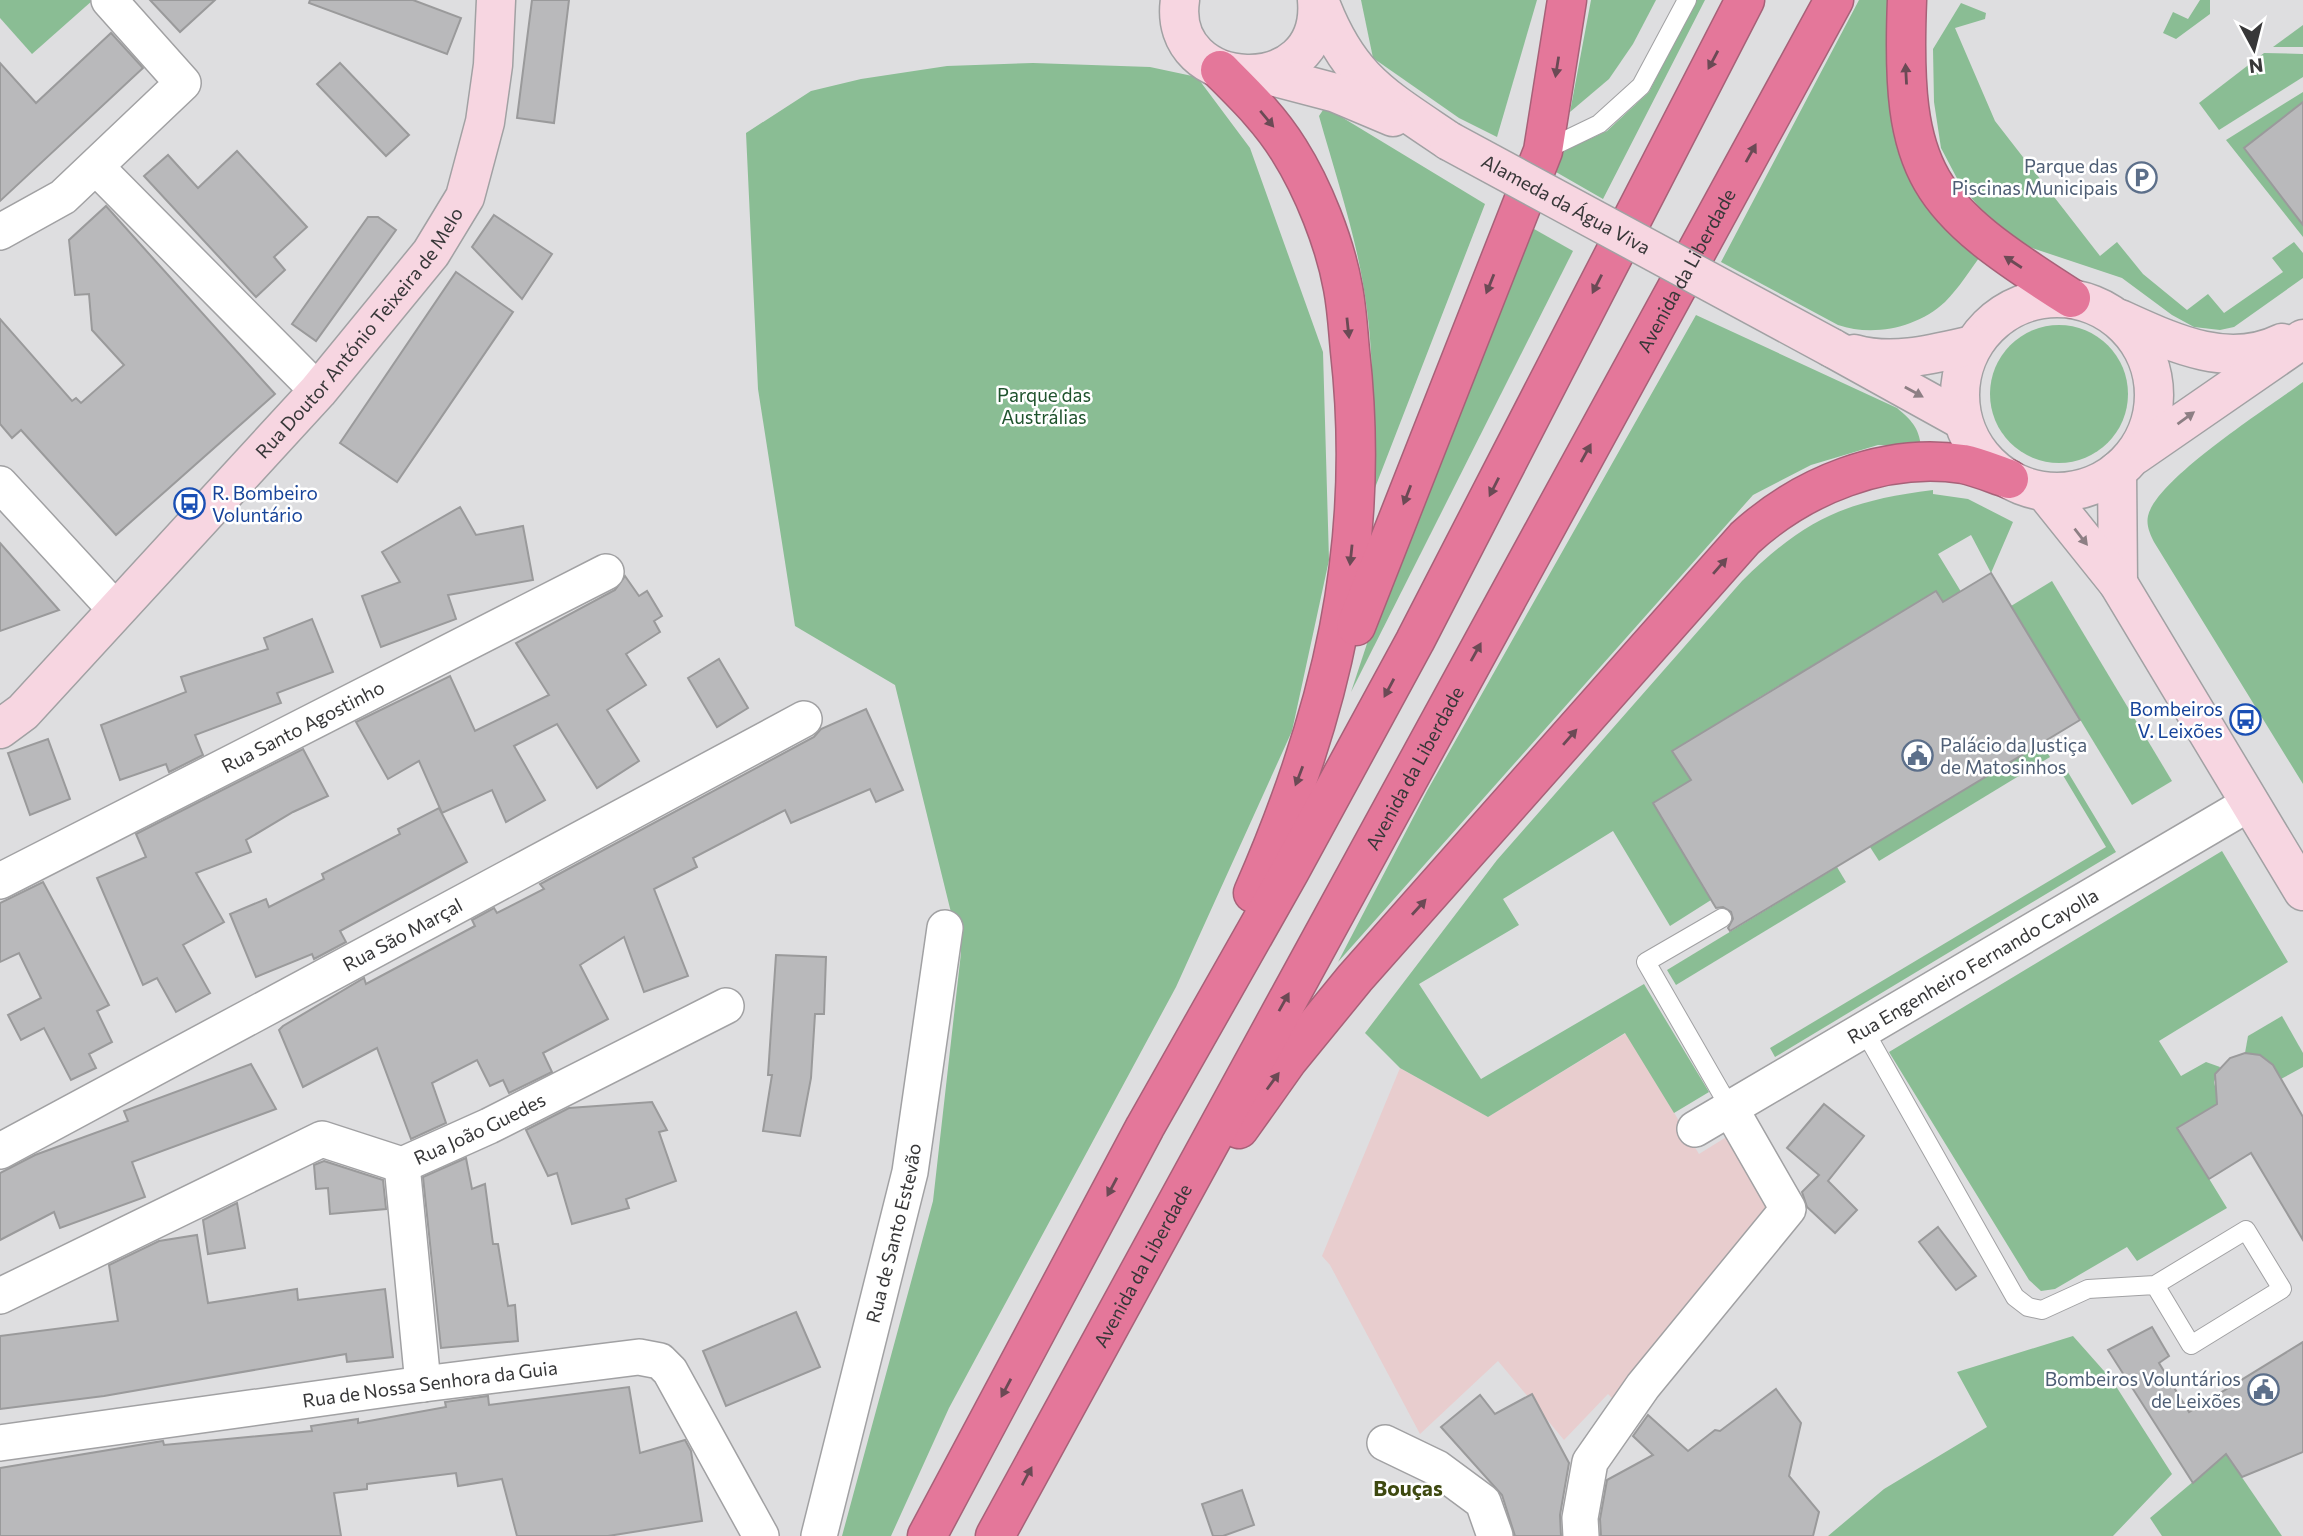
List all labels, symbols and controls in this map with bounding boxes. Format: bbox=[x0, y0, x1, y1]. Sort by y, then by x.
north arrow bbox=[2219, 14, 2289, 84]
one-way arrow bbox=[1707, 50, 1718, 70]
text: N bbox=[2248, 54, 2265, 79]
one-way arrow bbox=[1551, 56, 1562, 78]
one-way arrow bbox=[1900, 63, 1911, 85]
one-way arrow bbox=[1259, 110, 1274, 127]
one-way arrow bbox=[1745, 143, 1757, 162]
street label: Alameda da Água Viva bbox=[1478, 149, 1655, 259]
place label: Parque das Piscinas Municipais bbox=[1952, 154, 2118, 199]
parking icon: Parque das Piscinas Municipais bbox=[2124, 160, 2158, 194]
street label: Avenida da Liberdade bbox=[1632, 184, 1740, 356]
street label: Rua Doutor António Teixeira de Melo bbox=[250, 203, 467, 463]
one-way arrow bbox=[2004, 255, 2023, 268]
one-way arrow bbox=[1485, 273, 1496, 294]
one-way arrow bbox=[1592, 274, 1603, 294]
one-way arrow bbox=[1342, 318, 1353, 340]
park label: Parque das Austrálias bbox=[997, 383, 1091, 428]
one-way arrow bbox=[1904, 386, 1924, 398]
one-way arrow bbox=[2177, 411, 2195, 425]
one-way arrow bbox=[1580, 443, 1592, 462]
one-way arrow bbox=[1488, 477, 1500, 497]
place label: R. Bombeiro Voluntário bbox=[212, 481, 318, 526]
one-way arrow bbox=[1401, 485, 1412, 506]
bus stop icon: R. Bombeiro Voluntário bbox=[172, 487, 206, 521]
one-way arrow bbox=[2074, 528, 2089, 546]
one-way arrow bbox=[1345, 544, 1356, 566]
one-way arrow bbox=[1712, 557, 1727, 574]
one-way arrow bbox=[1470, 642, 1482, 662]
street label: Rua Santo Agostinho bbox=[217, 675, 388, 777]
one-way arrow bbox=[1383, 679, 1395, 698]
street label: Avenida da Liberdade bbox=[1360, 682, 1468, 854]
place label: Bombeiros V. Leixões bbox=[2130, 697, 2223, 742]
bus stop icon: Bombeiros V. Leixões bbox=[2229, 703, 2263, 737]
one-way arrow bbox=[1562, 728, 1577, 745]
place label: Palácio da Justiça de Matosinhos bbox=[1940, 733, 2087, 778]
public building icon: Palácio da Justiça de Matosinhos bbox=[1900, 739, 1934, 773]
one-way arrow bbox=[1293, 765, 1304, 786]
street label: Rua Engenheiro Fernando Cayolla bbox=[1843, 883, 2102, 1048]
street label: Rua São Marçal bbox=[339, 893, 466, 976]
one-way arrow bbox=[1411, 898, 1426, 915]
one-way arrow bbox=[1278, 992, 1290, 1012]
one-way arrow bbox=[1266, 1072, 1280, 1090]
street label: Rua João Guedes bbox=[410, 1087, 549, 1169]
street label: Rua de Santo Estevão bbox=[861, 1142, 925, 1325]
one-way arrow bbox=[1107, 1177, 1118, 1197]
street label: Avenida da Liberdade bbox=[1088, 1180, 1196, 1351]
street label: Rua de Nossa Senhora da Guia bbox=[301, 1355, 559, 1412]
place label: Bombeiros Voluntários de Leixões bbox=[2045, 1367, 2241, 1412]
public building icon: Bombeiros Voluntários de Leixões bbox=[2247, 1373, 2281, 1407]
one-way arrow bbox=[1000, 1378, 1011, 1398]
one-way arrow bbox=[1020, 1465, 1032, 1485]
district label: Bouças bbox=[1373, 1475, 1443, 1500]

